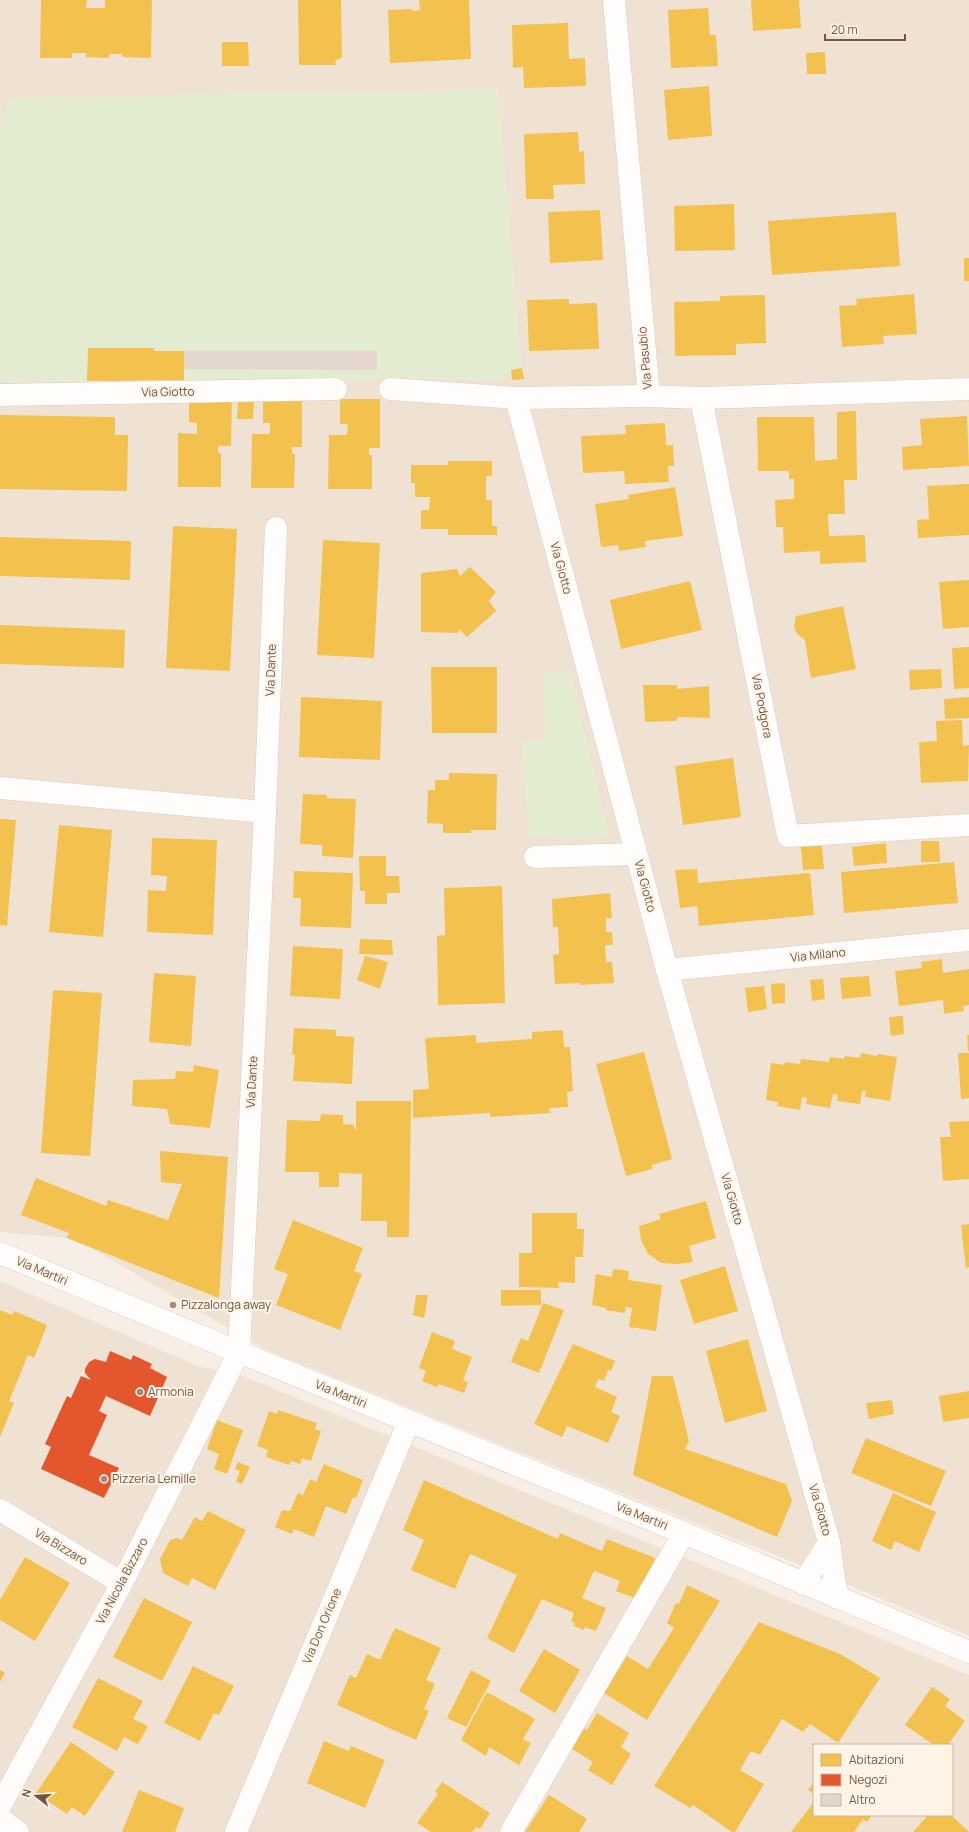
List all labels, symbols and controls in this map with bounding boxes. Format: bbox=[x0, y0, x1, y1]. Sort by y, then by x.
scale bar bbox=[825, 16, 905, 42]
text: 20 m bbox=[831, 21, 858, 38]
street label: Via Pasubio bbox=[633, 326, 656, 390]
street label: Via Giotto bbox=[141, 383, 195, 400]
street label: Via Giotto bbox=[546, 540, 577, 596]
street label: Via Dante bbox=[261, 644, 280, 696]
street label: Via Podgora bbox=[748, 672, 777, 740]
street label: Via Giotto bbox=[630, 858, 661, 914]
street label: Via Milano bbox=[790, 943, 846, 966]
street label: Via Dante bbox=[242, 1055, 261, 1109]
street label: Via Giotto bbox=[717, 1171, 748, 1227]
street label: Via Martiri bbox=[14, 1252, 71, 1289]
place label: Pizzalonga away bbox=[181, 1296, 272, 1313]
marker: Pizzalonga away bbox=[168, 1300, 178, 1310]
street label: Via Martiri bbox=[313, 1375, 370, 1412]
place label: Armonia bbox=[148, 1383, 194, 1400]
marker: Armonia bbox=[135, 1387, 145, 1397]
place label: Pizzeria Lemille bbox=[112, 1470, 196, 1487]
marker: Pizzeria Lemille bbox=[99, 1474, 109, 1484]
street label: Via Giotto bbox=[805, 1482, 836, 1538]
street label: Via Martiri bbox=[614, 1497, 671, 1534]
street label: Via Bizzaro bbox=[31, 1524, 91, 1569]
street label: Via Nicola Bizzaro bbox=[92, 1534, 152, 1627]
street label: Via Don Orione bbox=[298, 1585, 345, 1666]
legend bbox=[813, 1744, 953, 1816]
text: Abitazioni bbox=[849, 1751, 904, 1768]
text: Negozi bbox=[849, 1771, 887, 1788]
north arrow bbox=[16, 1776, 56, 1816]
text: N bbox=[18, 1787, 34, 1799]
text: Altro bbox=[849, 1791, 876, 1808]

